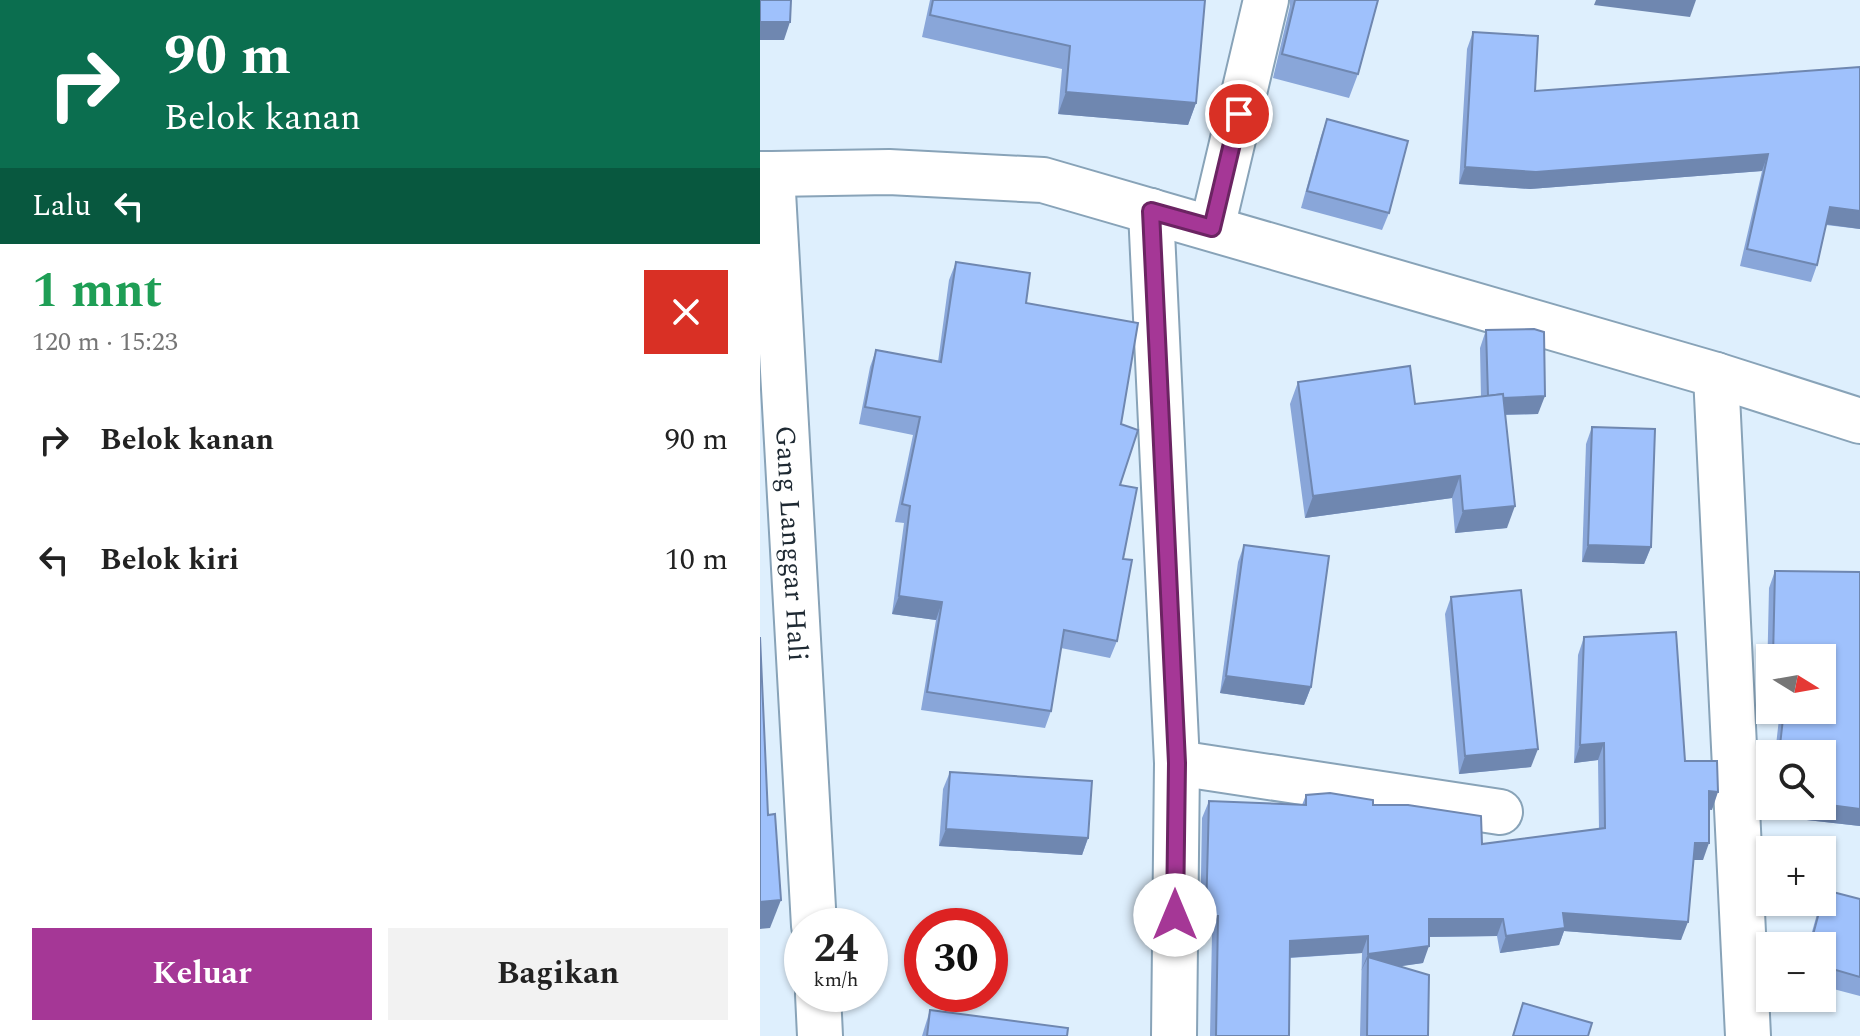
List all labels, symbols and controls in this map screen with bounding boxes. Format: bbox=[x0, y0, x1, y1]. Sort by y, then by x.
text: 90 m bbox=[164, 14, 291, 99]
icon: right bbox=[32, 32, 136, 136]
pin bbox=[1205, 80, 1273, 148]
text: Belok kanan bbox=[164, 91, 361, 146]
icon: arrive bbox=[1217, 92, 1261, 136]
text: Lalu bbox=[32, 183, 91, 229]
icon: left bbox=[107, 184, 151, 228]
text: 1 mnt bbox=[32, 255, 162, 328]
button: close bbox=[644, 270, 728, 354]
text: 120 m · 15:23 bbox=[32, 322, 178, 362]
text: Belok kanan bbox=[100, 417, 274, 463]
text: 90 m bbox=[665, 417, 728, 463]
icon: right bbox=[32, 418, 76, 462]
street label: Gang Langgar Hali bbox=[763, 424, 819, 663]
text: Belok kiri bbox=[100, 537, 239, 583]
text: 10 m bbox=[665, 537, 728, 583]
icon: left bbox=[32, 538, 76, 582]
north arrow bbox=[1756, 644, 1836, 724]
map controls bbox=[1756, 644, 1836, 1012]
button: search bbox=[1756, 740, 1836, 820]
button: + bbox=[1756, 836, 1836, 916]
position arrow bbox=[1133, 873, 1217, 957]
speed limit sign: 30 bbox=[904, 908, 1008, 1012]
text: 24 bbox=[814, 919, 858, 980]
button: Keluar bbox=[32, 928, 372, 1020]
button: Bagikan bbox=[388, 928, 728, 1020]
button: − bbox=[1756, 932, 1836, 1012]
text: km/h bbox=[814, 965, 859, 995]

